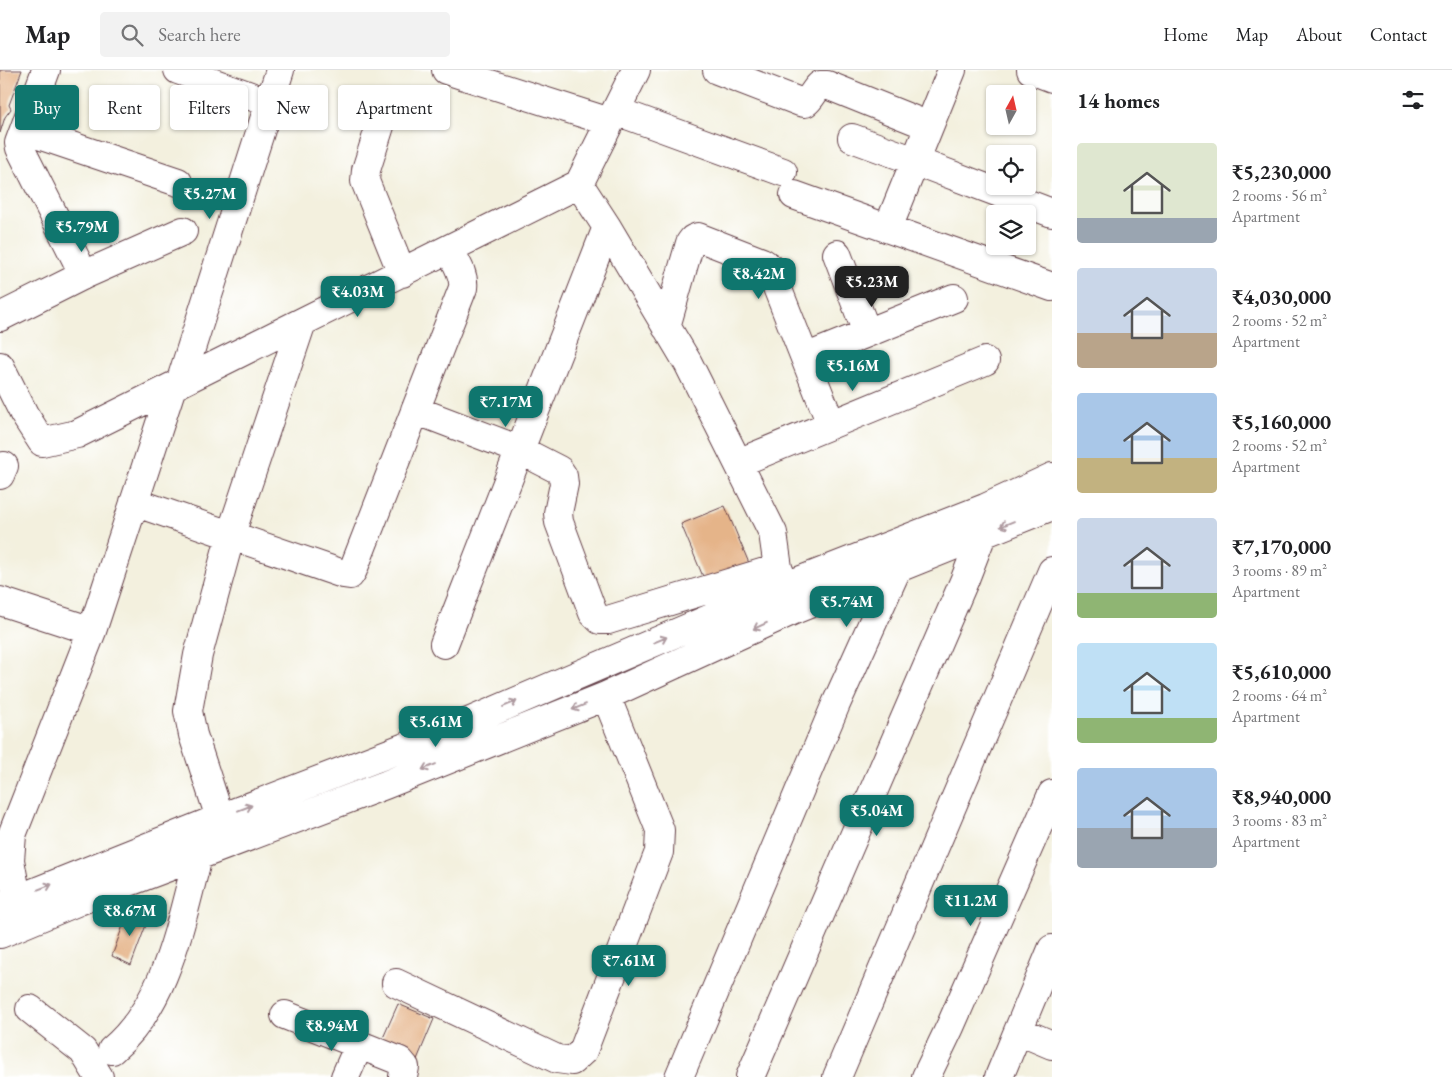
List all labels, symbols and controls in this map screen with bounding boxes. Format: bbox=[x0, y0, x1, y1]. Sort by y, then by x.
search box bbox=[100, 12, 450, 57]
text: Map bbox=[25, 19, 70, 50]
icon: search bbox=[118, 21, 146, 49]
text: Search here bbox=[158, 22, 241, 47]
text: Home bbox=[1163, 23, 1208, 46]
text: Map bbox=[1236, 23, 1268, 46]
text: About bbox=[1296, 23, 1342, 46]
text: Contact bbox=[1370, 23, 1427, 46]
chip: Buy bbox=[15, 85, 79, 130]
chip: Rent bbox=[89, 85, 160, 130]
chip: Filters bbox=[170, 85, 248, 130]
chip: New bbox=[258, 85, 328, 130]
chip: Apartment bbox=[338, 85, 450, 130]
north arrow bbox=[986, 85, 1036, 135]
map controls bbox=[986, 85, 1036, 255]
icon: filters bbox=[1399, 86, 1427, 114]
text: 14 homes bbox=[1077, 87, 1160, 114]
button: locate bbox=[986, 145, 1036, 195]
text: ₹5,230,000 bbox=[1232, 158, 1331, 185]
icon: home bbox=[1117, 163, 1177, 223]
pin: ₹5.27M bbox=[169, 178, 251, 220]
text: ₹5.27M bbox=[184, 183, 236, 204]
text: 2 rooms · 56 m² bbox=[1232, 185, 1327, 206]
button: layers bbox=[986, 205, 1036, 255]
text: Apartment bbox=[1232, 206, 1300, 227]
pin: ₹5.79M bbox=[41, 210, 123, 253]
text: ₹5.79M bbox=[56, 216, 108, 237]
pin: ₹8.42M bbox=[718, 258, 800, 300]
text: ₹8.42M bbox=[733, 263, 785, 284]
pin: ₹5.23M bbox=[831, 266, 913, 308]
text: ₹5.23M bbox=[846, 271, 898, 292]
pin: ₹4.03M bbox=[317, 276, 399, 318]
text: ₹4.03M bbox=[332, 281, 384, 302]
text: ₹4,030,000 bbox=[1232, 283, 1331, 310]
icon: home bbox=[1117, 288, 1177, 348]
text: 2 rooms · 52 m² bbox=[1232, 310, 1327, 331]
text: Apartment bbox=[1232, 331, 1300, 352]
pin: ₹5.16M bbox=[812, 350, 894, 392]
text: ₹5.16M bbox=[827, 355, 879, 376]
pin: ₹7.17M bbox=[465, 386, 547, 428]
text: ₹7.17M bbox=[480, 391, 532, 412]
text: ₹5,160,000 bbox=[1232, 408, 1331, 435]
icon: home bbox=[1117, 413, 1177, 473]
text: 2 rooms · 52 m² bbox=[1232, 435, 1327, 456]
text: Apartment bbox=[1232, 456, 1300, 477]
one-way arrow bbox=[1000, 520, 1015, 530]
text: ₹7,170,000 bbox=[1232, 533, 1331, 560]
icon: home bbox=[1117, 538, 1177, 598]
text: 3 rooms · 89 m² bbox=[1232, 560, 1327, 581]
text: Apartment bbox=[1232, 581, 1300, 602]
pin: ₹5.74M bbox=[806, 586, 888, 628]
text: ₹5.74M bbox=[821, 591, 873, 612]
one-way arrow bbox=[752, 621, 767, 631]
one-way arrow bbox=[652, 635, 667, 645]
text: ₹5,610,000 bbox=[1232, 658, 1331, 685]
icon: home bbox=[1117, 663, 1177, 723]
text: 2 rooms · 64 m² bbox=[1232, 685, 1327, 706]
one-way arrow bbox=[502, 699, 517, 708]
one-way arrow bbox=[572, 702, 587, 712]
pin: ₹5.61M bbox=[395, 706, 477, 748]
text: Apartment bbox=[1232, 706, 1300, 727]
text: ₹5.61M bbox=[410, 711, 462, 732]
one-way arrow bbox=[422, 763, 437, 773]
text: ₹8,940,000 bbox=[1232, 783, 1331, 810]
icon: home bbox=[1117, 788, 1177, 848]
pin: ₹5.04M bbox=[836, 794, 918, 837]
text: ₹5.04M bbox=[851, 800, 903, 821]
one-way arrow bbox=[237, 803, 252, 813]
text: 3 rooms · 83 m² bbox=[1232, 810, 1327, 831]
text: Apartment bbox=[1232, 831, 1300, 852]
one-way arrow bbox=[37, 882, 52, 891]
pin: ₹11.2M bbox=[930, 884, 1012, 927]
text: ₹11.2M bbox=[945, 890, 997, 911]
pin: ₹8.67M bbox=[89, 894, 171, 937]
text: ₹8.67M bbox=[104, 900, 156, 921]
pin: ₹7.61M bbox=[588, 944, 670, 987]
text: ₹7.61M bbox=[603, 950, 655, 971]
pin: ₹8.94M bbox=[291, 1010, 373, 1052]
text: ₹8.94M bbox=[306, 1015, 358, 1036]

